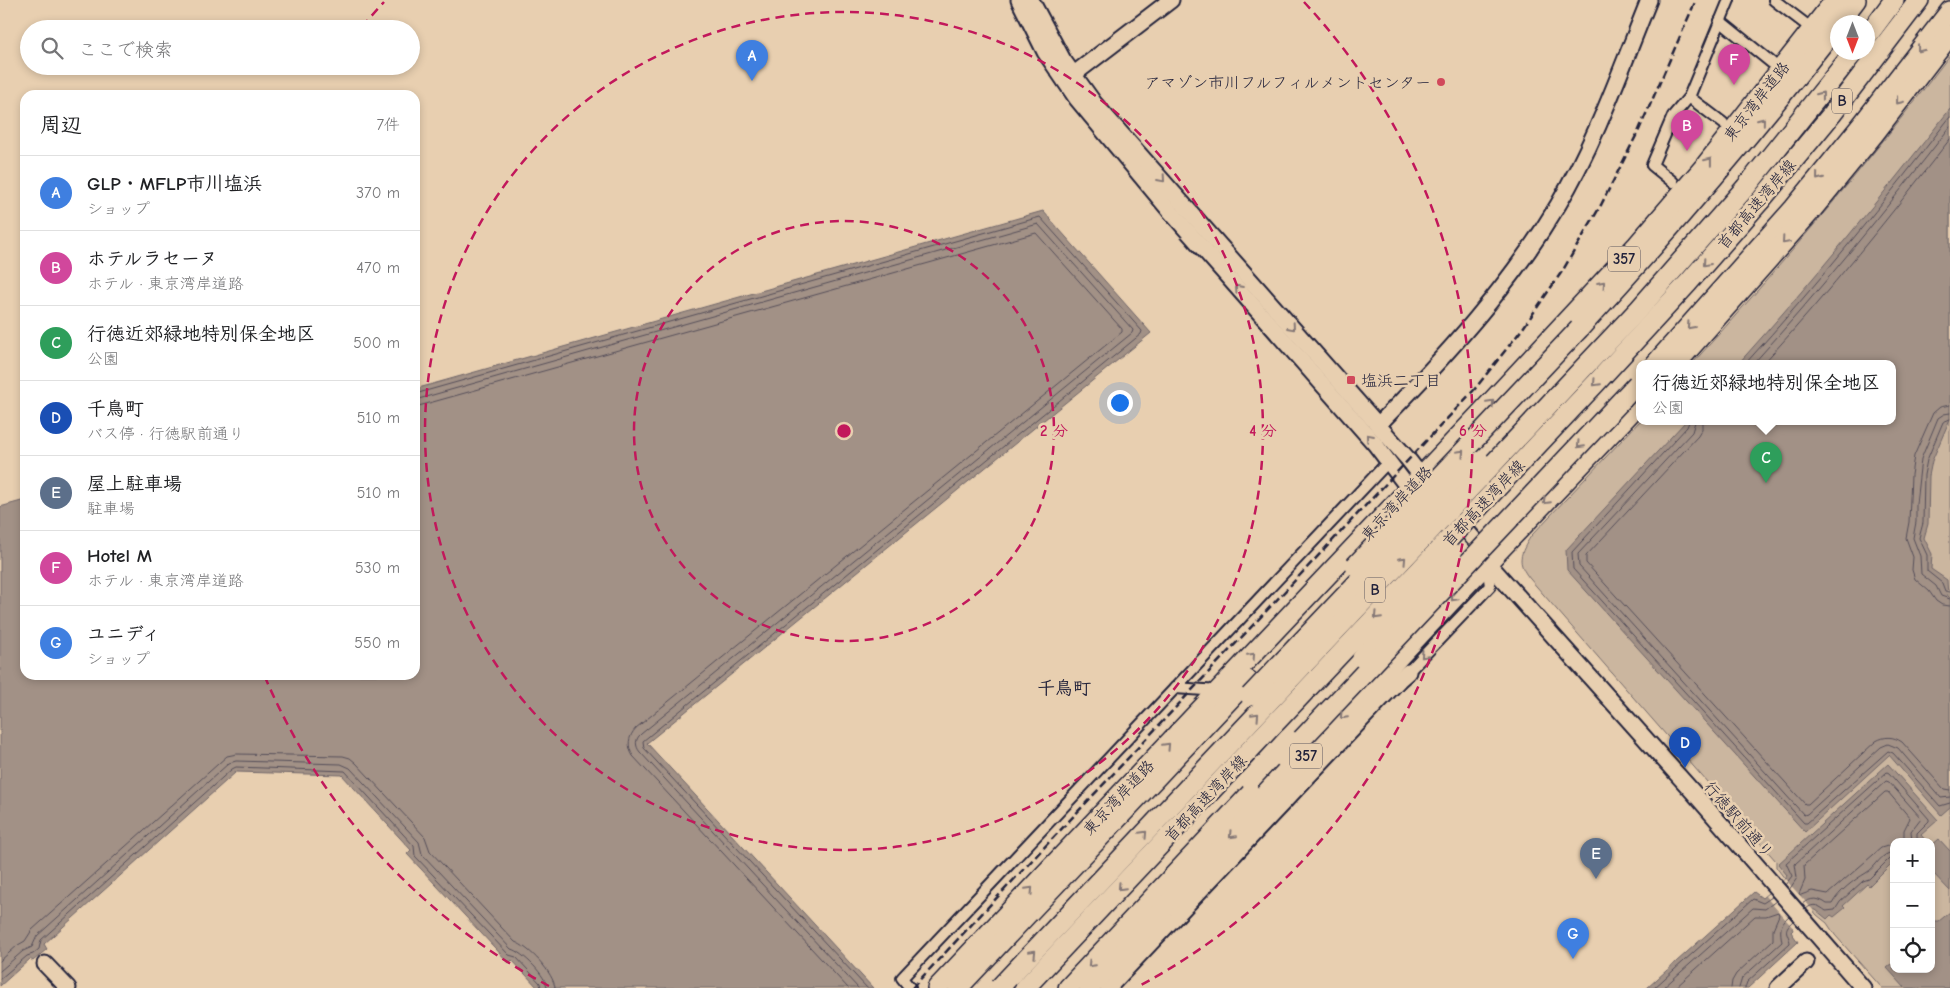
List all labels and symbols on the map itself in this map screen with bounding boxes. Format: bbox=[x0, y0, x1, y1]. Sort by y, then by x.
north arrow bbox=[1830, 15, 1875, 60]
pin: A bbox=[736, 40, 768, 81]
one-way arrow bbox=[1917, 43, 1926, 53]
pin: F bbox=[1718, 44, 1750, 85]
street label: 東京湾岸道路 bbox=[1720, 58, 1793, 145]
place label: アマゾン市川フルフィルメントセンター bbox=[1144, 74, 1431, 92]
marker: アマゾン市川フルフィルメントセンター bbox=[1435, 76, 1447, 88]
road number: B bbox=[1832, 88, 1852, 114]
one-way arrow bbox=[1815, 92, 1824, 101]
one-way arrow bbox=[1896, 95, 1905, 105]
pin: B bbox=[1671, 110, 1703, 151]
one-way arrow bbox=[1756, 118, 1764, 127]
street label: 首都高速湾岸線 bbox=[1714, 156, 1800, 253]
one-way arrow bbox=[1703, 158, 1711, 167]
one-way arrow bbox=[1817, 171, 1825, 180]
one-way arrow bbox=[1156, 173, 1164, 182]
one-way arrow bbox=[1783, 235, 1791, 244]
road number: 357 bbox=[1608, 246, 1640, 272]
one-way arrow bbox=[1703, 257, 1712, 266]
one-way arrow bbox=[1596, 280, 1605, 289]
one-way arrow bbox=[1235, 285, 1244, 294]
one-way arrow bbox=[1687, 321, 1696, 330]
one-way arrow bbox=[1286, 322, 1295, 331]
place label: 塩浜二丁目 bbox=[1361, 372, 1441, 390]
marker: 塩浜二丁目 bbox=[1345, 374, 1357, 386]
one-way arrow bbox=[1593, 377, 1602, 386]
your location bbox=[1107, 390, 1133, 416]
one-way arrow bbox=[1485, 399, 1494, 408]
centre of rings bbox=[835, 422, 853, 440]
text: 2 分 bbox=[1040, 422, 1068, 440]
text: 4 分 bbox=[1249, 422, 1277, 440]
text: 6 分 bbox=[1459, 422, 1487, 440]
one-way arrow bbox=[1366, 433, 1375, 442]
one-way arrow bbox=[1577, 439, 1586, 448]
pin: C bbox=[1750, 442, 1782, 483]
one-way arrow bbox=[1455, 450, 1464, 459]
street label: 首都高速湾岸線 bbox=[1439, 457, 1529, 551]
street label: 東京湾岸道路 bbox=[1357, 462, 1436, 545]
one-way arrow bbox=[1543, 495, 1552, 504]
one-way arrow bbox=[1397, 556, 1406, 565]
road number: B bbox=[1365, 578, 1385, 602]
one-way arrow bbox=[1451, 592, 1460, 601]
one-way arrow bbox=[1374, 610, 1383, 619]
one-way arrow bbox=[1421, 649, 1430, 658]
one-way arrow bbox=[1246, 652, 1255, 661]
district label: 千鳥町 bbox=[1037, 678, 1091, 699]
one-way arrow bbox=[1340, 711, 1349, 720]
one-way arrow bbox=[1250, 713, 1259, 722]
pin: D bbox=[1669, 727, 1701, 768]
one-way arrow bbox=[1161, 742, 1170, 751]
road number: 357 bbox=[1290, 744, 1322, 768]
street label: 首都高速湾岸線 bbox=[1161, 752, 1251, 846]
street label: 東京湾岸道路 bbox=[1079, 756, 1158, 839]
street label: 行徳駅前通り bbox=[1700, 778, 1777, 862]
one-way arrow bbox=[1229, 830, 1238, 839]
one-way arrow bbox=[1139, 831, 1148, 840]
pin: E bbox=[1580, 838, 1612, 879]
one-way arrow bbox=[1118, 881, 1127, 890]
one-way arrow bbox=[1024, 887, 1033, 896]
pin: G bbox=[1557, 918, 1589, 959]
one-way arrow bbox=[1027, 949, 1036, 958]
one-way arrow bbox=[1088, 958, 1097, 967]

